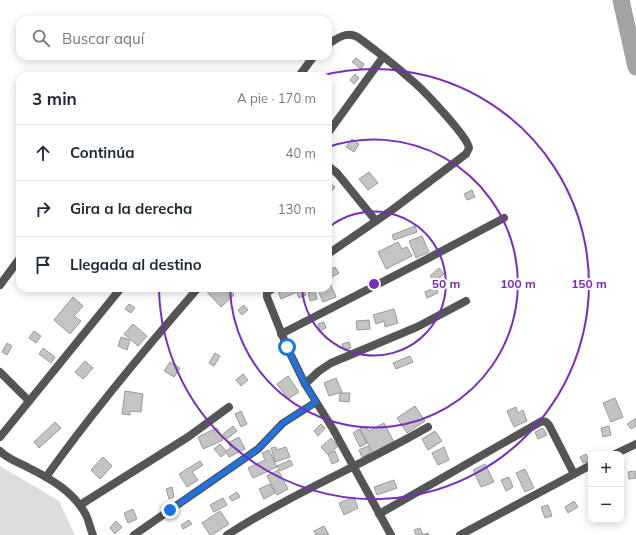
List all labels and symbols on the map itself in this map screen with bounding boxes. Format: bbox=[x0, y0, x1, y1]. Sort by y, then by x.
text: 50 m bbox=[432, 276, 460, 291]
text: 100 m bbox=[500, 276, 536, 291]
text: 150 m bbox=[571, 276, 607, 291]
centre of rings bbox=[367, 277, 381, 291]
route start bbox=[278, 338, 296, 356]
route end bbox=[161, 501, 179, 519]

